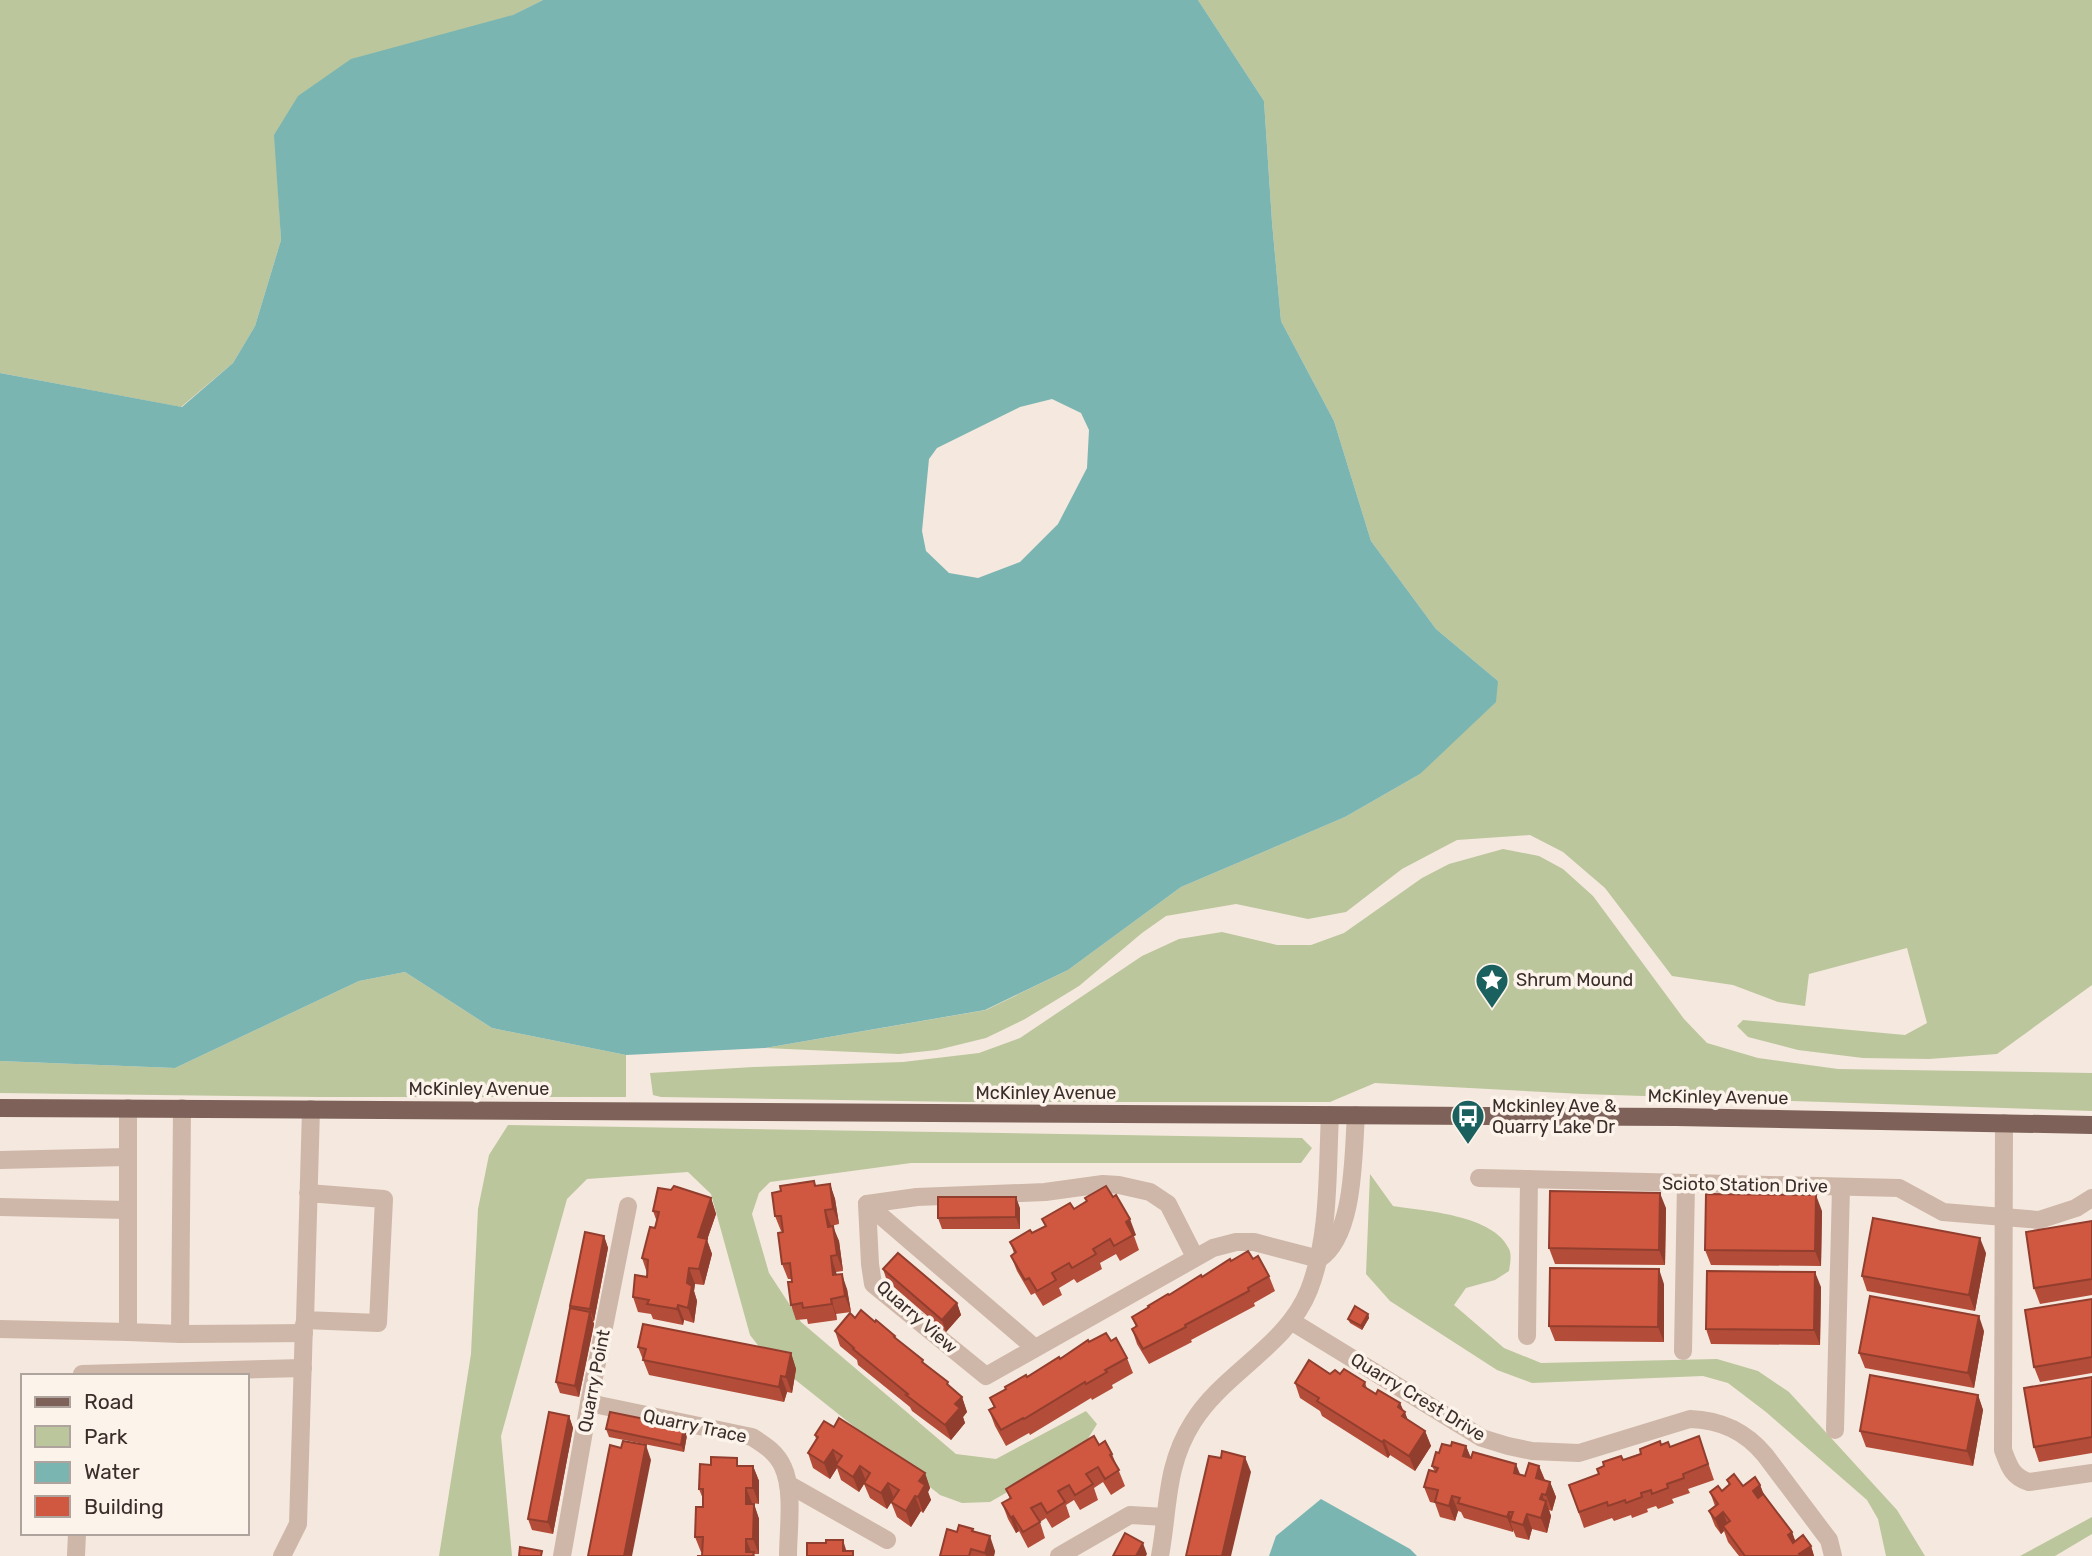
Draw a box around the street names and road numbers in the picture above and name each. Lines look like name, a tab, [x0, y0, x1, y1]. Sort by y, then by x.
street label: McKinley Avenue	[409, 1078, 549, 1100]
street label: McKinley Avenue	[976, 1082, 1116, 1104]
street label: McKinley Avenue	[1647, 1085, 1789, 1109]
street label: Scioto Station Drive	[1662, 1173, 1828, 1197]
street label: Quarry View	[872, 1276, 962, 1358]
street label: Quarry Point	[573, 1328, 615, 1434]
street label: Quarry Crest Drive	[1347, 1348, 1489, 1446]
street label: Quarry Trace	[641, 1404, 749, 1448]

